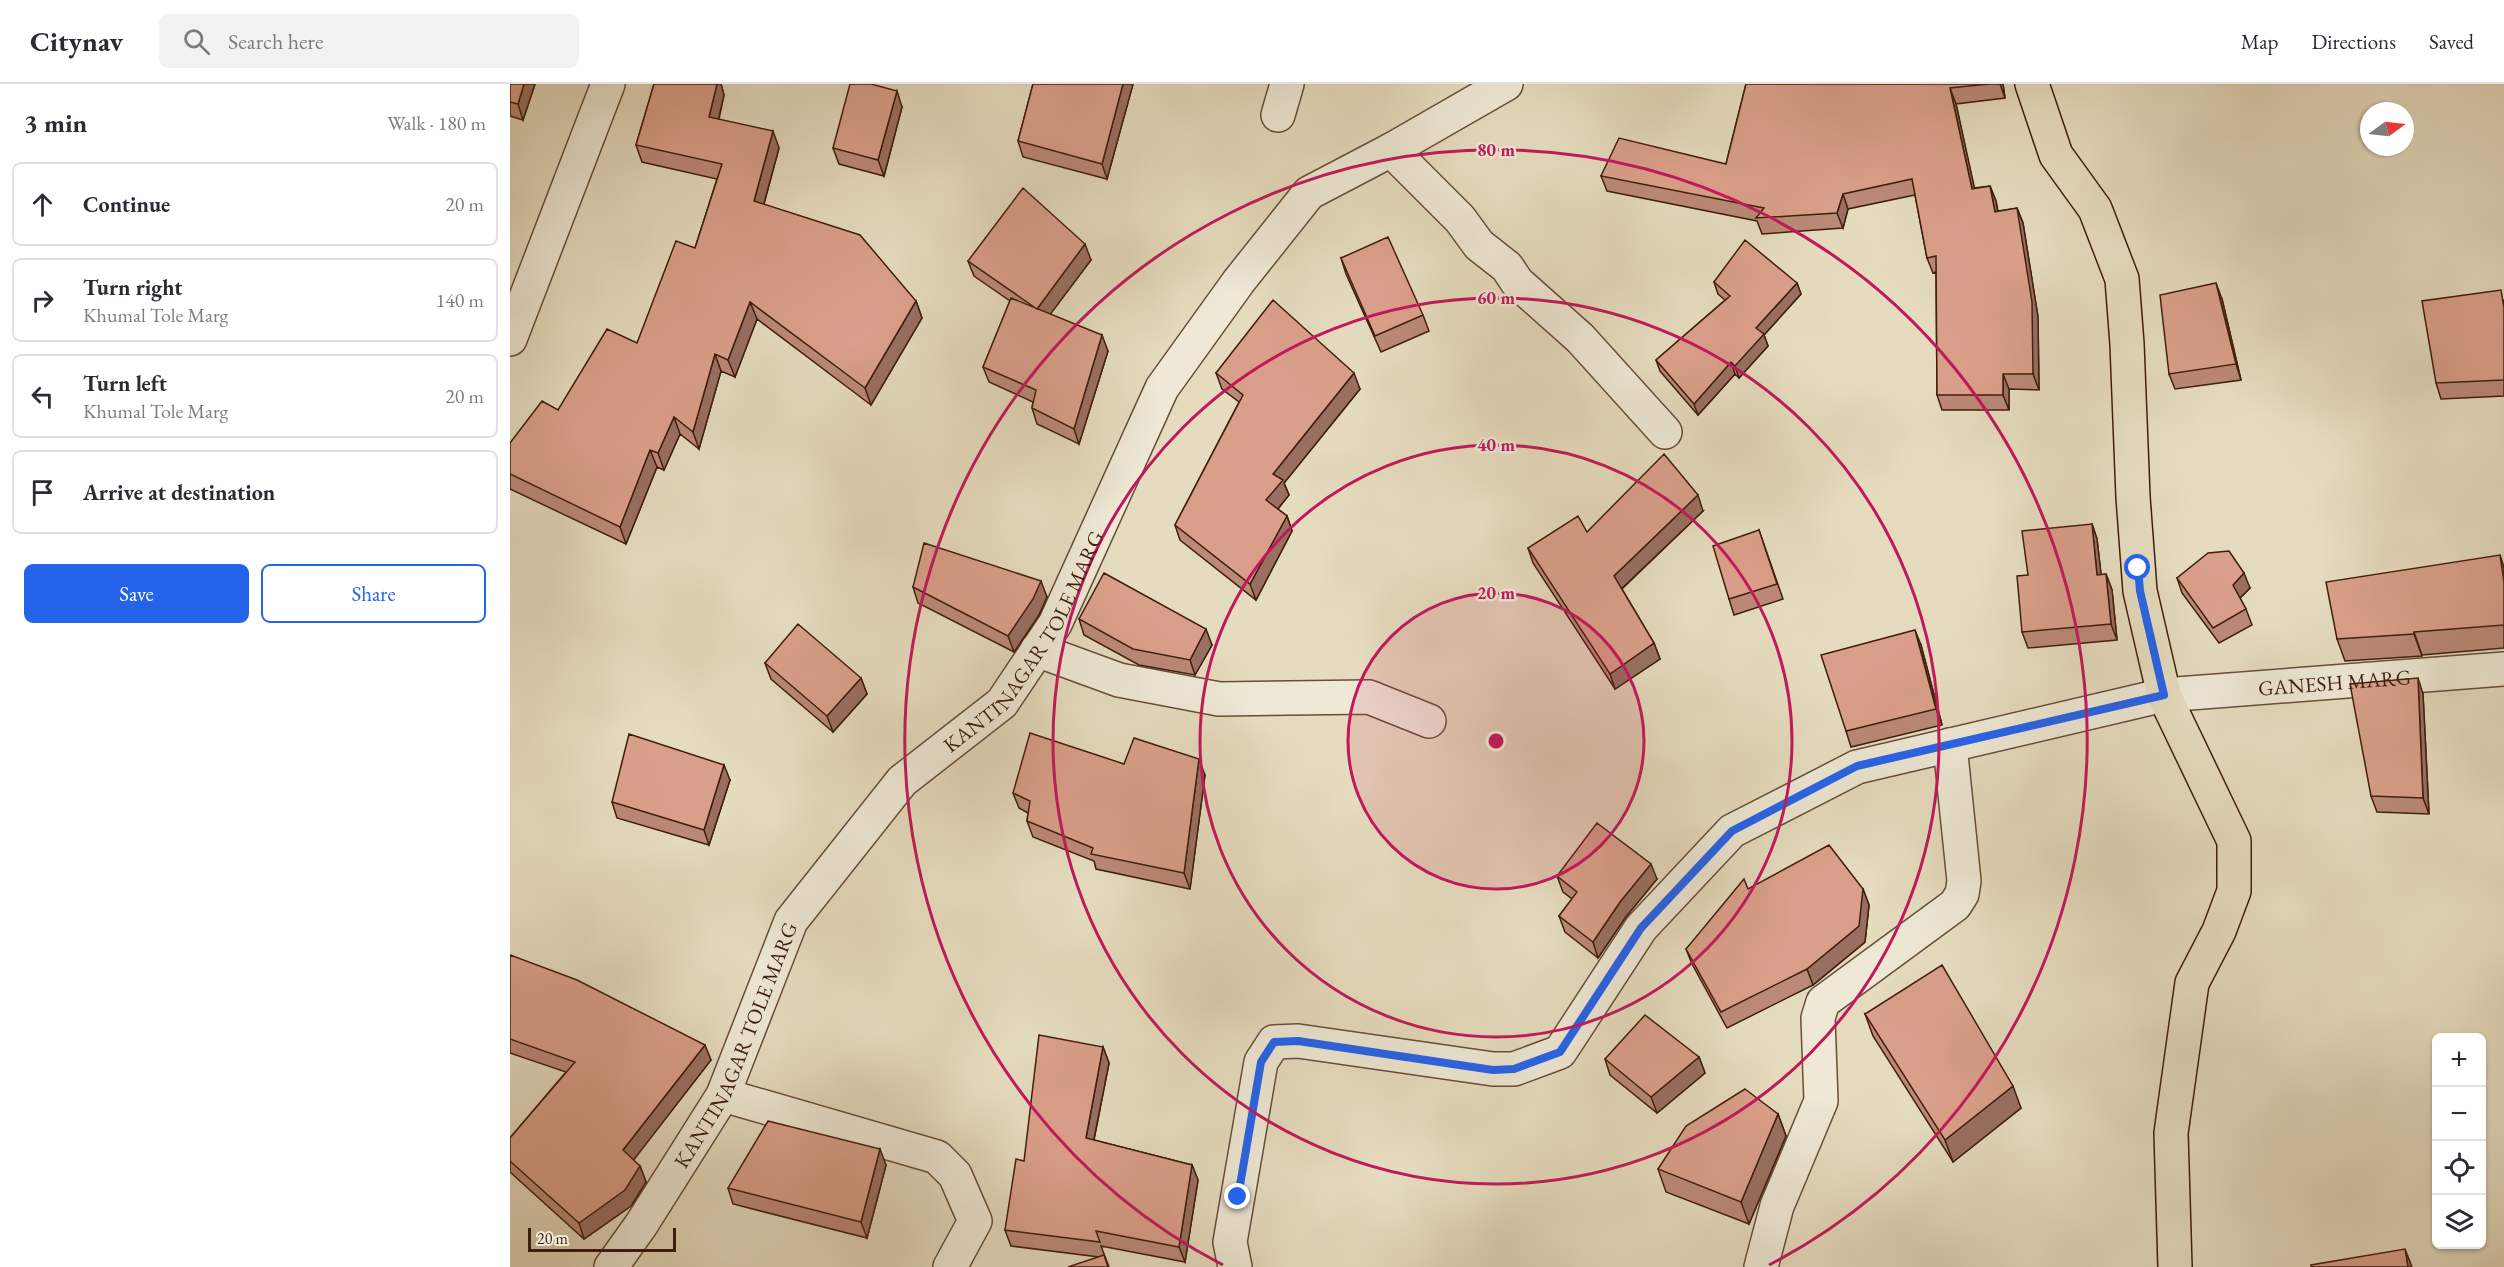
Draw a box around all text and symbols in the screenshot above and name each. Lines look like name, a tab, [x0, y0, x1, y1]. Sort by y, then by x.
search box	[159, 14, 579, 68]
text: Citynav	[30, 23, 123, 59]
icon: search	[180, 25, 213, 58]
text: Search here	[228, 27, 324, 56]
text: Map	[2241, 28, 2278, 55]
text: Directions	[2311, 28, 2396, 55]
text: Saved	[2429, 28, 2474, 55]
north arrow	[2360, 102, 2414, 156]
text: 3 min	[24, 106, 87, 140]
text: Walk · 180 m	[387, 110, 486, 136]
text: 80 m	[1477, 138, 1515, 161]
icon: ahead	[26, 188, 59, 221]
text: Continue	[83, 190, 170, 219]
text: 20 m	[445, 191, 484, 217]
text: Turn right	[83, 273, 182, 302]
icon: right	[26, 284, 59, 317]
text: 60 m	[1477, 286, 1515, 309]
text: 140 m	[436, 287, 484, 313]
text: Khumal Tole Marg	[83, 302, 228, 328]
text: Turn left	[83, 369, 167, 398]
icon: left	[26, 380, 59, 413]
text: 20 m	[445, 383, 484, 409]
text: Khumal Tole Marg	[83, 398, 228, 424]
text: 40 m	[1477, 433, 1515, 456]
icon: arrive	[26, 476, 59, 509]
text: Arrive at destination	[83, 478, 275, 507]
street label: KANTINAGAR TOLE MARG	[937, 526, 1109, 758]
route start	[2124, 554, 2150, 580]
button: Save	[24, 564, 249, 623]
button: Share	[261, 564, 486, 623]
text: 20 m	[1477, 581, 1515, 604]
street label: GANESH MARG	[2257, 663, 2412, 701]
centre of rings	[1486, 731, 1506, 751]
street label: KANTINAGAR TOLE MARG	[667, 918, 803, 1173]
map controls	[2432, 1033, 2486, 1249]
button: +	[2432, 1033, 2486, 1087]
button: −	[2432, 1087, 2486, 1141]
button: locate	[2432, 1141, 2486, 1195]
route end	[1224, 1183, 1250, 1209]
button: layers	[2432, 1195, 2486, 1249]
scale bar	[528, 1225, 676, 1252]
text: 20 m	[537, 1228, 568, 1249]

